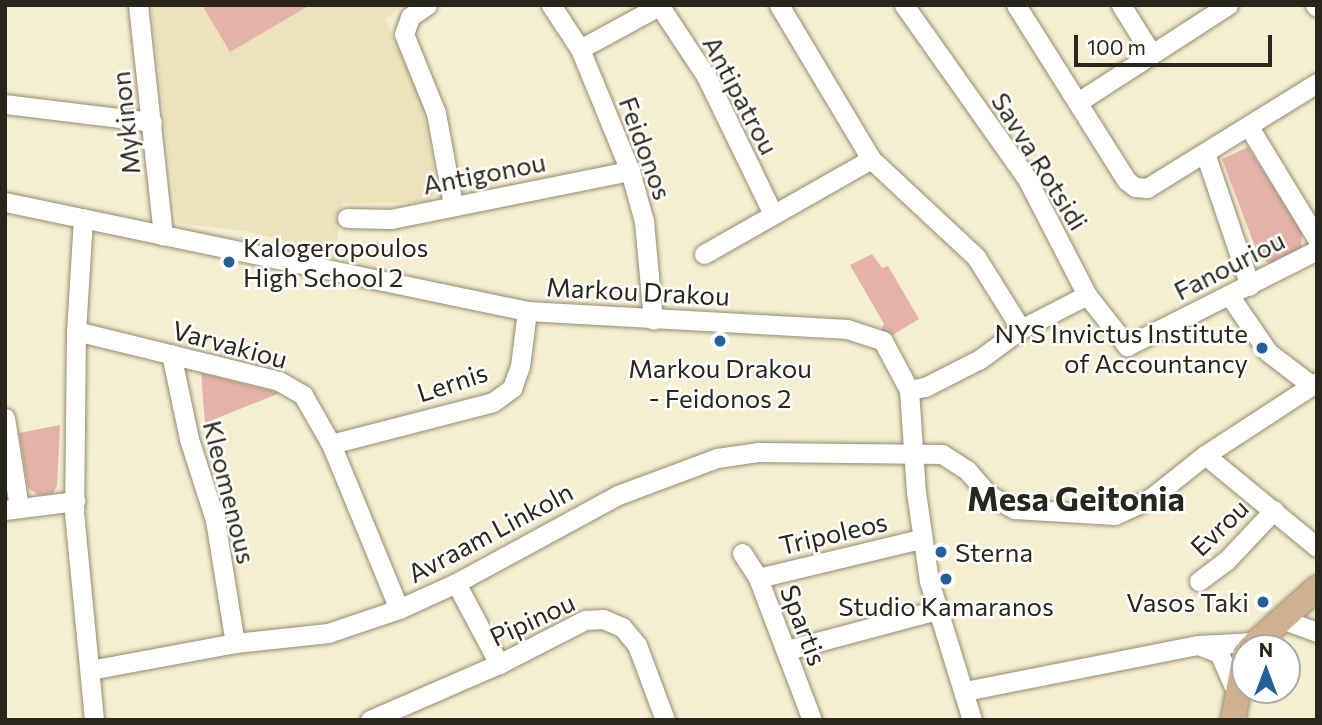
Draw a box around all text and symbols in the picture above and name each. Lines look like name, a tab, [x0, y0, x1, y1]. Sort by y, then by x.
scale bar	[1077, 21, 1275, 65]
street label: Antipatrou	[697, 30, 785, 160]
text: 100 m	[1087, 34, 1146, 59]
street label: Mykinon	[104, 70, 146, 176]
street label: Savva Rotsidi	[985, 86, 1095, 236]
street label: Feidonos	[613, 92, 679, 204]
street label: Antigonou	[420, 146, 548, 200]
street label: Fanouriou	[1168, 224, 1290, 306]
place label: Kalogeropoulos High School 2	[243, 231, 428, 292]
marker: Kalogeropoulos High School 2	[221, 254, 237, 270]
street label: Markou Drakou	[546, 271, 730, 311]
street label: Varvakiou	[169, 314, 291, 374]
place label: NYS Invictus Institute of Accountancy	[994, 317, 1248, 378]
marker: Markou Drakou - Feidonos 2	[712, 333, 728, 349]
marker: NYS Invictus Institute of Accountancy	[1254, 340, 1270, 356]
place label: Markou Drakou - Feidonos 2	[628, 352, 812, 414]
street label: Lernis	[413, 356, 491, 408]
street label: Kleomenous	[197, 417, 263, 567]
street label: Avraam Linkoln	[402, 475, 578, 589]
district label: Mesa Geitonia	[967, 478, 1185, 518]
street label: Evrou	[1184, 492, 1254, 562]
street label: Tripoleos	[776, 505, 890, 561]
place label: Sterna	[955, 536, 1033, 568]
marker: Sterna	[933, 544, 949, 560]
marker: Studio Kamaranos	[938, 571, 954, 587]
street label: Spartis	[774, 580, 834, 670]
street label: Pipinou	[485, 586, 579, 652]
place label: Vasos Taki	[1126, 586, 1249, 618]
place label: Studio Kamaranos	[838, 590, 1054, 622]
marker: Vasos Taki	[1255, 594, 1271, 610]
north arrow	[1231, 634, 1301, 704]
text: N	[1259, 638, 1273, 661]

